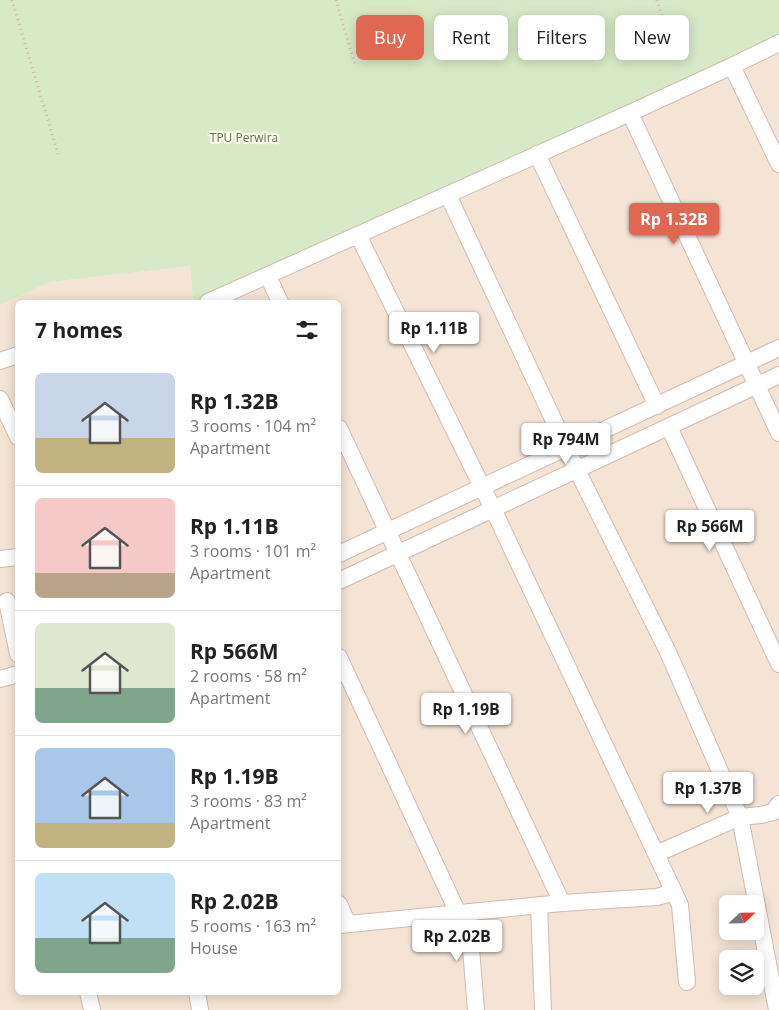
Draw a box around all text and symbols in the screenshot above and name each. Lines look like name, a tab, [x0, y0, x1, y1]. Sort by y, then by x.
chip: Buy	[356, 15, 424, 60]
chip: Rent	[434, 15, 508, 60]
chip: Filters	[518, 15, 605, 60]
chip: New	[615, 15, 689, 60]
park label: TPU Perwira	[210, 129, 278, 146]
pin: Rp 1.32B	[622, 202, 726, 245]
text: Rp 1.32B	[640, 208, 708, 230]
pin: Rp 1.11B	[382, 312, 486, 354]
text: 7 homes	[35, 316, 123, 344]
icon: filters	[293, 316, 321, 344]
text: Rp 1.11B	[400, 317, 468, 339]
text: Rp 1.32B	[190, 387, 279, 415]
icon: home	[75, 393, 135, 453]
text: 3 rooms · 104 m²	[190, 415, 316, 437]
pin: Rp 794M	[520, 422, 612, 465]
text: Rp 794M	[532, 428, 600, 450]
text: Apartment	[190, 437, 270, 459]
pin: Rp 566M	[664, 510, 756, 552]
text: Rp 1.11B	[190, 512, 279, 540]
text: Rp 566M	[676, 515, 744, 537]
icon: home	[75, 518, 135, 578]
text: 3 rooms · 101 m²	[190, 540, 316, 562]
text: Apartment	[190, 562, 270, 584]
text: Rp 566M	[190, 637, 278, 665]
icon: home	[75, 643, 135, 703]
text: 2 rooms · 58 m²	[190, 665, 307, 687]
text: Apartment	[190, 687, 270, 709]
pin: Rp 1.19B	[414, 692, 518, 735]
text: Rp 1.19B	[432, 698, 500, 720]
text: Rp 1.19B	[190, 762, 279, 790]
icon: home	[75, 768, 135, 828]
pin: Rp 1.37B	[656, 772, 760, 814]
text: Rp 1.37B	[674, 777, 742, 799]
text: 3 rooms · 83 m²	[190, 790, 307, 812]
text: Apartment	[190, 812, 270, 834]
text: Rp 2.02B	[190, 887, 279, 915]
icon: home	[75, 893, 135, 953]
north arrow	[719, 895, 764, 940]
map controls	[719, 895, 764, 995]
text: 5 rooms · 163 m²	[190, 915, 316, 937]
pin: Rp 2.02B	[405, 920, 509, 962]
text: Rp 2.02B	[423, 925, 491, 947]
text: House	[190, 937, 238, 959]
button: layers	[719, 950, 764, 995]

